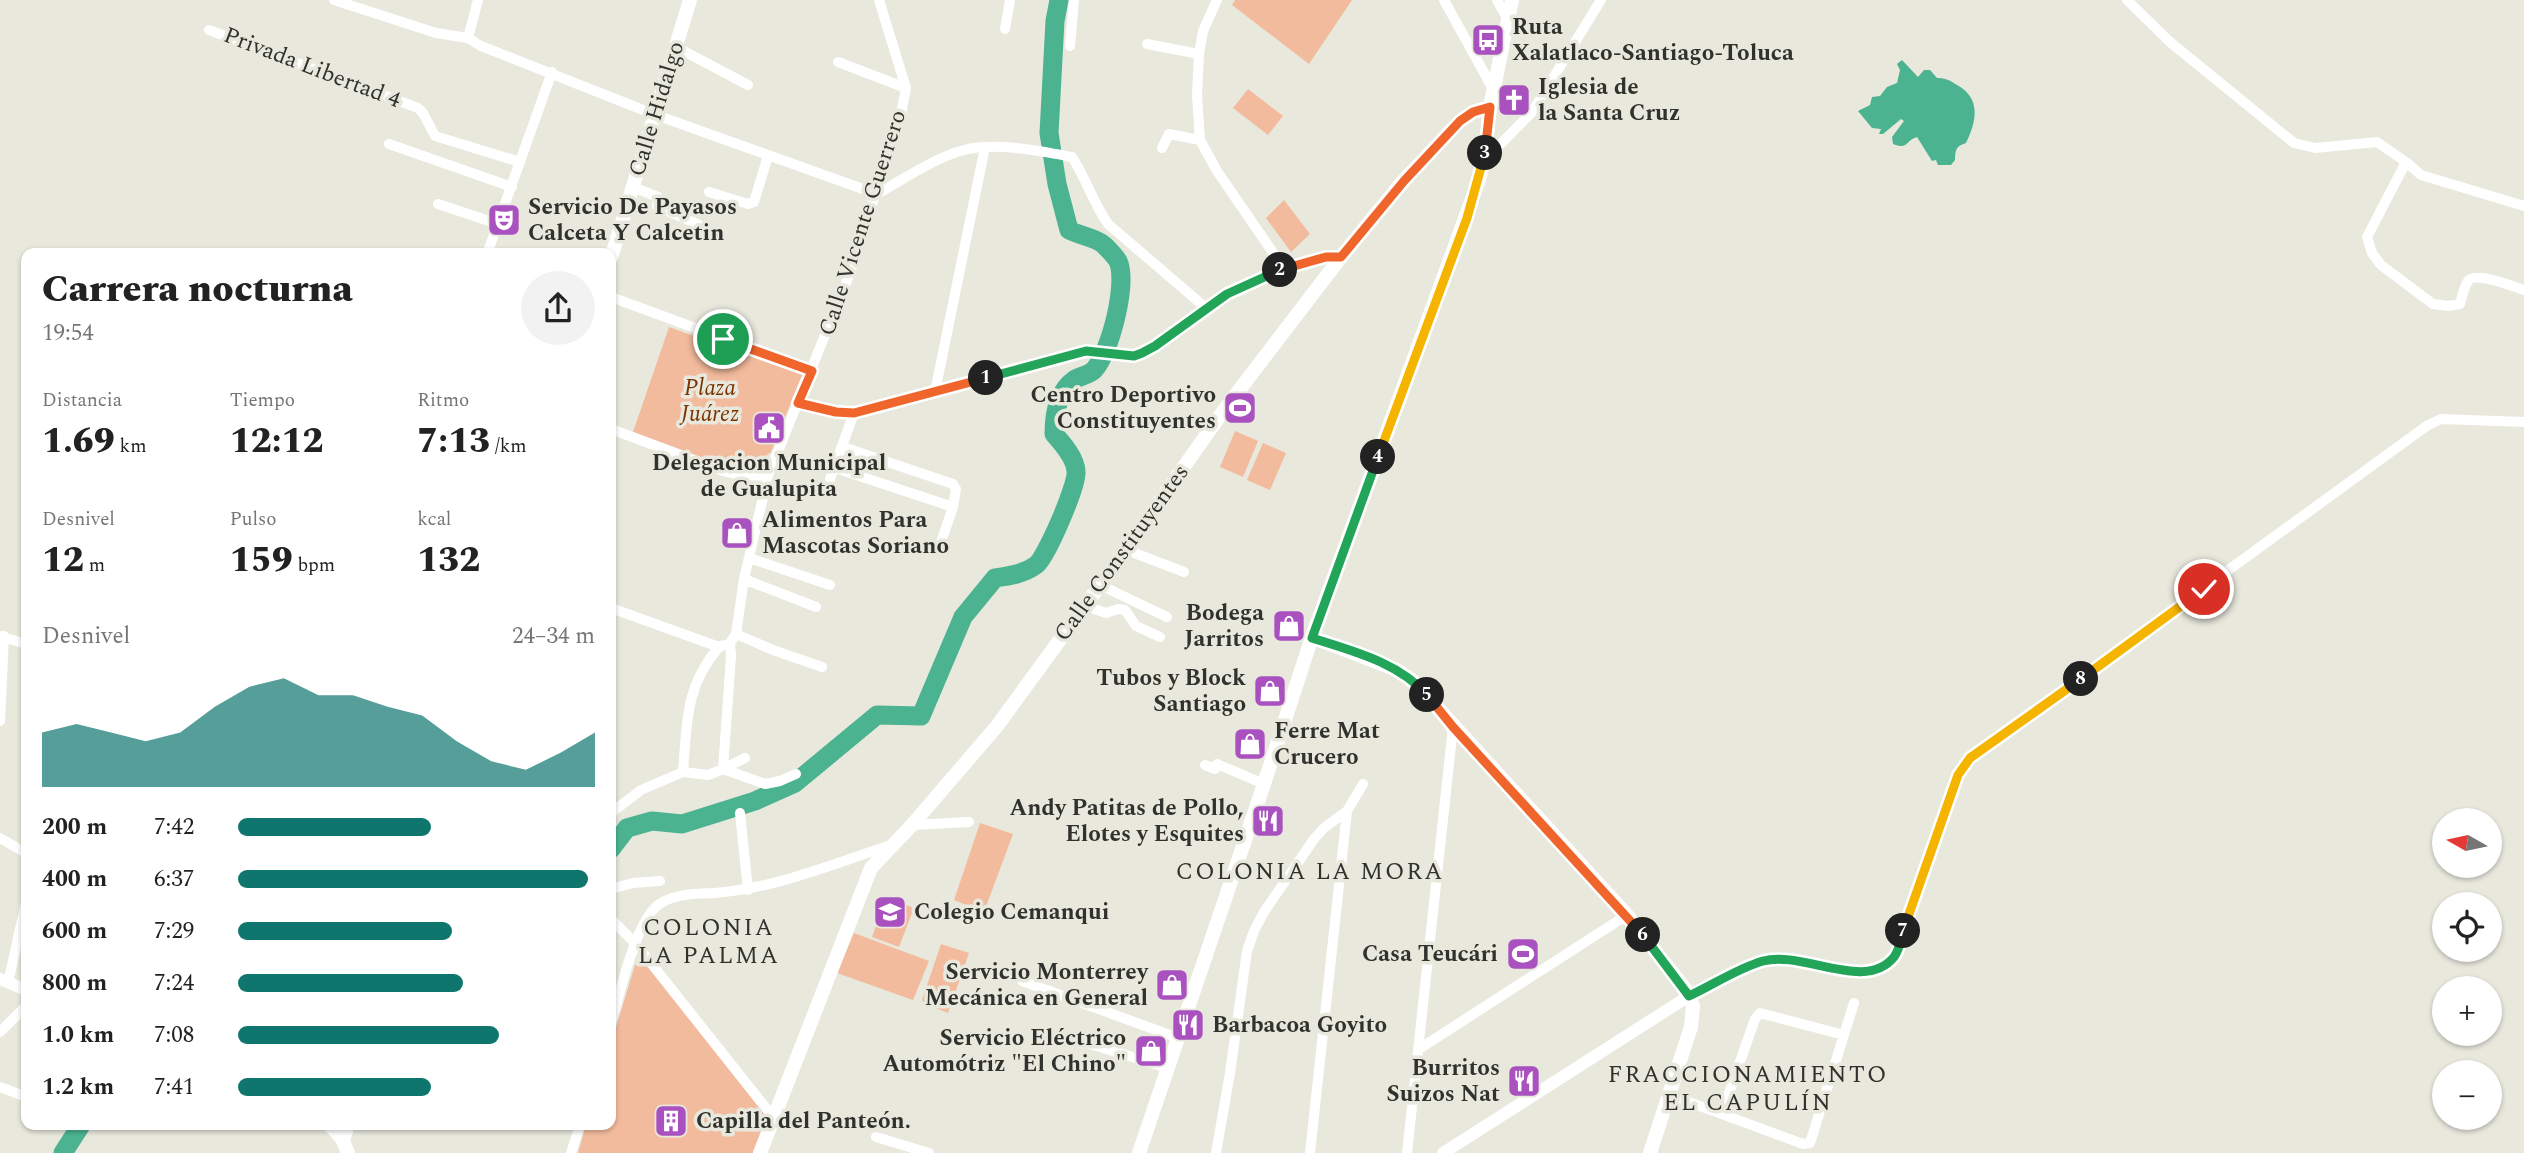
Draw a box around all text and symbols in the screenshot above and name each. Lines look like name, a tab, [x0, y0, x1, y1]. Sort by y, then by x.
place label: Ruta Xalatlaco-Santiago-Toluca	[1512, 10, 1794, 71]
street label: Privada Libertad 4	[218, 18, 406, 118]
bus stop icon: Ruta Xalatlaco-Santiago-Toluca	[1469, 21, 1507, 59]
street label: Calle Hidalgo	[620, 37, 694, 181]
place label: Iglesia de la Santa Cruz	[1538, 70, 1680, 131]
church icon: Iglesia de la Santa Cruz	[1495, 81, 1533, 119]
street label: Calle Vicente Guerrero	[810, 106, 916, 340]
pin: 3	[1468, 136, 1502, 170]
text: 3	[1479, 138, 1490, 167]
place label: Servicio De Payasos Calceta Y Calcetin	[528, 190, 737, 251]
theatre icon: Servicio De Payasos Calceta Y Calcetin	[485, 201, 523, 239]
pin: 2	[1262, 252, 1298, 288]
text: 2	[1274, 255, 1285, 284]
text: Carrera nocturna	[42, 261, 353, 319]
button: share	[521, 271, 595, 345]
pin	[693, 309, 753, 369]
text: 19:54	[42, 316, 94, 351]
icon: arrive	[704, 320, 742, 358]
pin: 1	[968, 360, 1004, 396]
text: 1	[980, 363, 991, 392]
park label: Plaza Juárez	[679, 371, 739, 432]
place label: Centro Deportivo Constituyentes	[1031, 378, 1216, 439]
text: Distancia	[42, 386, 122, 415]
text: Tiempo	[230, 386, 295, 415]
text: Ritmo	[417, 386, 469, 415]
sports icon: Centro Deportivo Constituyentes	[1221, 389, 1259, 427]
public building icon: Delegacion Municipal de Gualupita	[750, 409, 788, 447]
text: 1.69	[42, 415, 115, 468]
text: 12:12	[230, 415, 323, 468]
text: 7:13	[417, 415, 490, 468]
text: km	[115, 432, 147, 461]
text: /km	[490, 432, 527, 461]
pin: 4	[1360, 440, 1396, 475]
text: 4	[1372, 442, 1383, 471]
place label: Delegacion Municipal de Gualupita	[652, 446, 886, 507]
street label: Calle Constituyentes	[1046, 457, 1198, 649]
place label: Alimentos Para Mascotas Soriano	[762, 503, 949, 564]
text: Desnivel	[42, 505, 115, 534]
text: Pulso	[230, 505, 277, 534]
text: kcal	[417, 505, 451, 534]
shop icon: Alimentos Para Mascotas Soriano	[718, 514, 756, 552]
text: 12	[42, 534, 84, 587]
text: 159	[230, 534, 293, 587]
text: 132	[417, 534, 480, 587]
text: m	[84, 551, 105, 580]
text: bpm	[293, 551, 335, 580]
pin	[2174, 559, 2234, 619]
icon: check	[2185, 570, 2223, 608]
place label: Bodega Jarritos	[1184, 596, 1264, 657]
shop icon: Bodega Jarritos	[1270, 607, 1308, 645]
text: Desnivel	[42, 619, 130, 654]
text: 24–34 m	[512, 619, 595, 654]
place label: Tubos y Block Santiago	[1096, 661, 1246, 722]
pin: 8	[2064, 662, 2098, 696]
text: 8	[2075, 664, 2086, 693]
shop icon: Tubos y Block Santiago	[1251, 672, 1289, 710]
pin: 5	[1410, 678, 1444, 712]
text: 5	[1421, 680, 1432, 709]
place label: Ferre Mat Crucero	[1274, 714, 1380, 775]
shop icon: Ferre Mat Crucero	[1231, 725, 1269, 763]
place label: Andy Patitas de Pollo, Elotes y Esquites	[1009, 791, 1244, 852]
restaurant icon: Andy Patitas de Pollo, Elotes y Esquites	[1249, 802, 1287, 840]
north arrow	[2432, 808, 2502, 878]
map controls	[2432, 808, 2502, 1130]
text: 200 m	[42, 810, 107, 845]
text: 7:42	[154, 810, 194, 845]
district label: COLONIA LA MORA	[1176, 854, 1444, 890]
text: 400 m	[42, 862, 107, 897]
text: 6:37	[154, 862, 194, 897]
button: locate	[2432, 892, 2502, 962]
school or university icon: Colegio Cemanqui	[871, 893, 909, 931]
place label: Colegio Cemanqui	[914, 895, 1109, 930]
district label: COLONIA LA PALMA	[638, 910, 780, 974]
text: 600 m	[42, 914, 107, 949]
text: 7:29	[154, 914, 194, 949]
pin: 7	[1885, 914, 1920, 948]
text: 7	[1897, 916, 1908, 945]
pin: 6	[1626, 918, 1660, 953]
text: 6	[1637, 920, 1648, 949]
sports icon: Casa Teucári	[1504, 935, 1542, 973]
place label: Casa Teucári	[1362, 937, 1498, 972]
place label: Servicio Monterrey Mecánica en General	[925, 955, 1149, 1016]
text: 800 m	[42, 966, 107, 1001]
text: 7:24	[154, 966, 194, 1001]
shop icon: Servicio Monterrey Mecánica en General	[1153, 966, 1191, 1004]
button: +	[2432, 976, 2502, 1046]
restaurant icon: Barbacoa Goyito	[1169, 1006, 1207, 1044]
place label: Barbacoa Goyito	[1212, 1008, 1387, 1043]
text: 1.0 km	[42, 1018, 114, 1053]
text: 7:08	[154, 1018, 194, 1053]
place label: Servicio Eléctrico Automótriz "El Chino"	[882, 1021, 1126, 1082]
shop icon: Servicio Eléctrico Automótriz "El Chino"	[1132, 1032, 1170, 1070]
place label: Burritos Suizos Nat	[1387, 1051, 1500, 1112]
district label: FRACCIONAMIENTO EL CAPULÍN	[1608, 1057, 1888, 1121]
button: −	[2432, 1060, 2502, 1130]
restaurant icon: Burritos Suizos Nat	[1505, 1062, 1543, 1100]
text: 1.2 km	[42, 1070, 114, 1105]
text: 7:41	[154, 1070, 194, 1105]
building icon: Capilla del Panteón.	[652, 1102, 690, 1140]
place label: Capilla del Panteón.	[696, 1104, 911, 1139]

